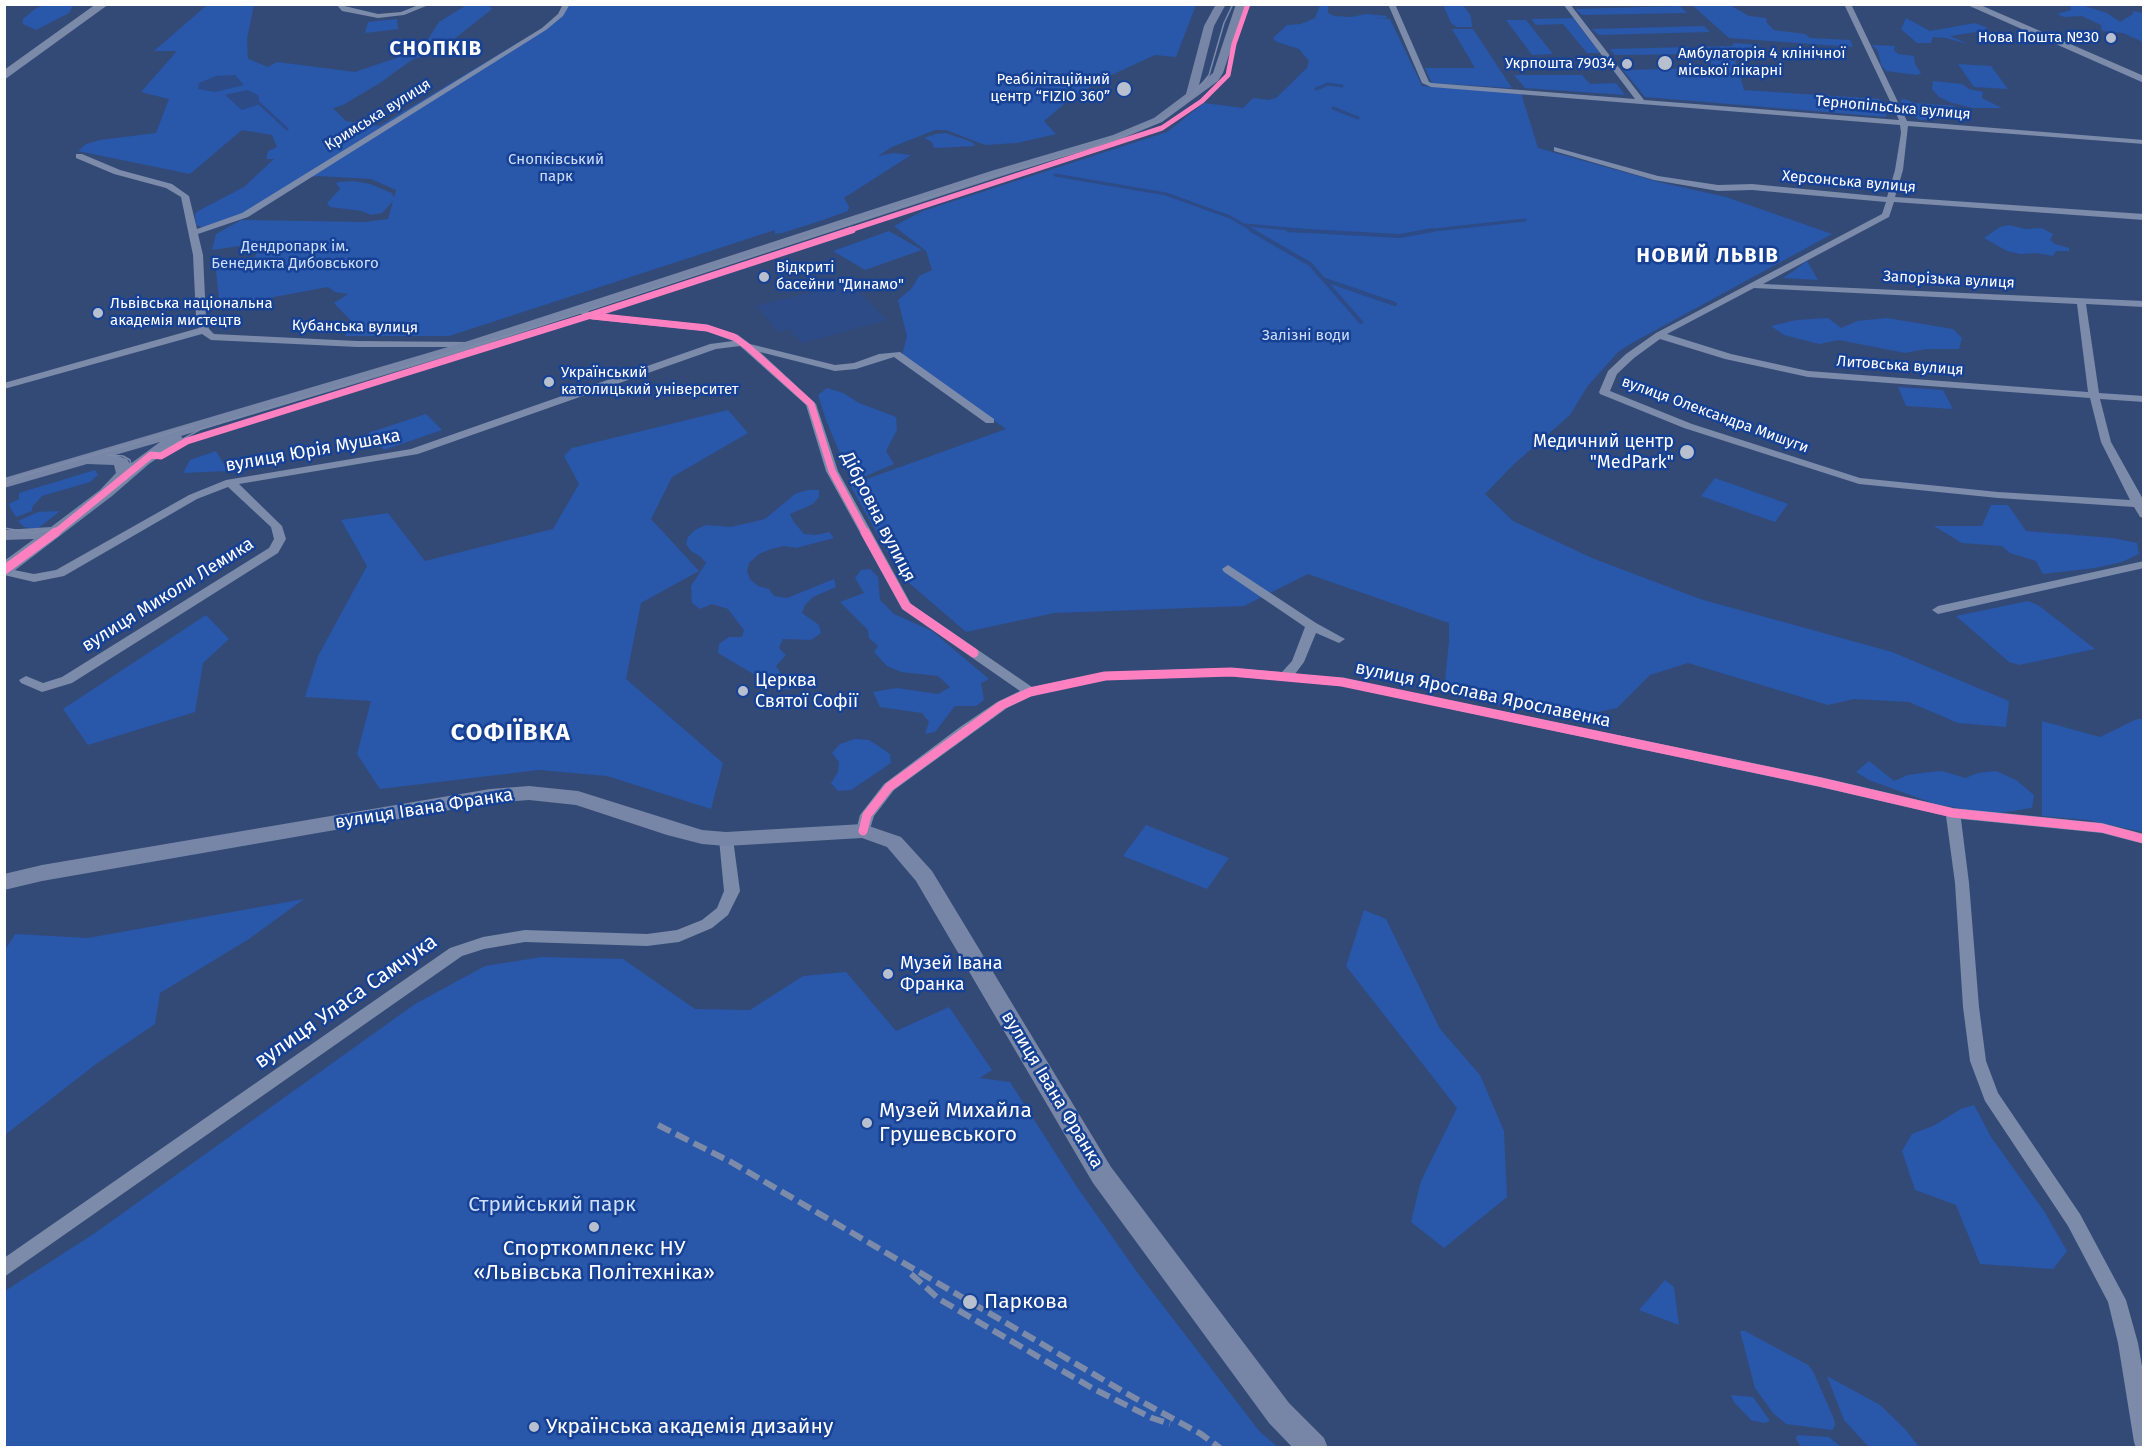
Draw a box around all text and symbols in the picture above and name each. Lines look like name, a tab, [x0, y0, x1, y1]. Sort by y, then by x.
place label: Нова Пошта №30	[1978, 29, 2099, 47]
marker: Нова Пошта №30	[2104, 31, 2118, 45]
district label: СНОПКІВ	[389, 37, 483, 61]
place label: Амбулаторія 4 клінічної міської лікарні	[1678, 45, 1845, 80]
marker: Амбулаторія 4 клінічної міської лікарні	[1656, 54, 1674, 72]
place label: Укрпошта 79034	[1505, 55, 1615, 73]
marker: Укрпошта 79034	[1620, 57, 1634, 71]
place label: Реабілітаційний центр “FIZIO 360”	[990, 71, 1110, 106]
street label: Кримська вулиця	[322, 75, 434, 155]
marker: Реабілітаційний центр “FIZIO 360”	[1115, 80, 1133, 98]
street label: Тернопільська вулиця	[1815, 92, 1971, 124]
park label: Снопківський парк	[508, 151, 604, 186]
street label: Херсонська вулиця	[1781, 167, 1917, 197]
park label: Дендропарк ім. Бенедикта Дибовського	[211, 238, 379, 273]
district label: НОВИЙ ЛЬВІВ	[1637, 244, 1779, 268]
place label: Відкриті басейни "Динамо"	[776, 259, 904, 294]
street label: Запорізька вулиця	[1883, 268, 2015, 292]
marker: Відкриті басейни "Динамо"	[757, 270, 771, 284]
place label: Львівська національна академія мистецтв	[110, 295, 273, 330]
marker: Львівська національна академія мистецтв	[91, 306, 105, 320]
street label: Кубанська вулиця	[292, 317, 418, 337]
park label: Залізні води	[1262, 327, 1350, 345]
street label: Литовська вулиця	[1836, 353, 1964, 379]
place label: Український католицький університет	[561, 364, 738, 399]
street label: вулиця Олександра Мишуги	[1619, 373, 1811, 457]
marker: Український католицький університет	[542, 375, 556, 389]
street label: вулиця Юрія Мушака	[224, 425, 402, 477]
place label: Медичний центр "MedPark"	[1533, 431, 1674, 474]
marker: Медичний центр "MedPark"	[1678, 443, 1696, 461]
street label: Дібровна вулиця	[836, 448, 920, 586]
street label: вулиця Миколи Лемика	[78, 533, 258, 657]
street label: вулиця Ярослава Ярославенка	[1353, 657, 1613, 733]
place label: Церква Святої Софії	[755, 670, 858, 712]
marker: Церква Святої Софії	[736, 684, 750, 698]
district label: СОФІЇВКА	[451, 719, 571, 747]
street label: вулиця Івана Франка	[333, 784, 515, 834]
street label: вулиця Уласа Самчука	[250, 929, 442, 1075]
place label: Музей Івана Франка	[900, 953, 1003, 996]
marker: Музей Івана Франка	[881, 967, 895, 981]
street label: вулиця Івана Франка	[996, 1007, 1108, 1173]
place label: Музей Михайла Грушевського	[879, 1098, 1032, 1148]
marker: Музей Михайла Грушевського	[860, 1116, 874, 1130]
park label: Стрийський парк	[468, 1192, 636, 1218]
marker: Спорткомплекс НУ «Львівська Політехніка»	[587, 1220, 601, 1234]
place label: Спорткомплекс НУ «Львівська Політехніка»	[473, 1236, 715, 1286]
place label: Паркова	[984, 1289, 1068, 1315]
marker: Паркова	[961, 1293, 979, 1311]
place label: Українська академія дизайну	[546, 1414, 833, 1440]
marker: Українська академія дизайну	[527, 1420, 541, 1434]

